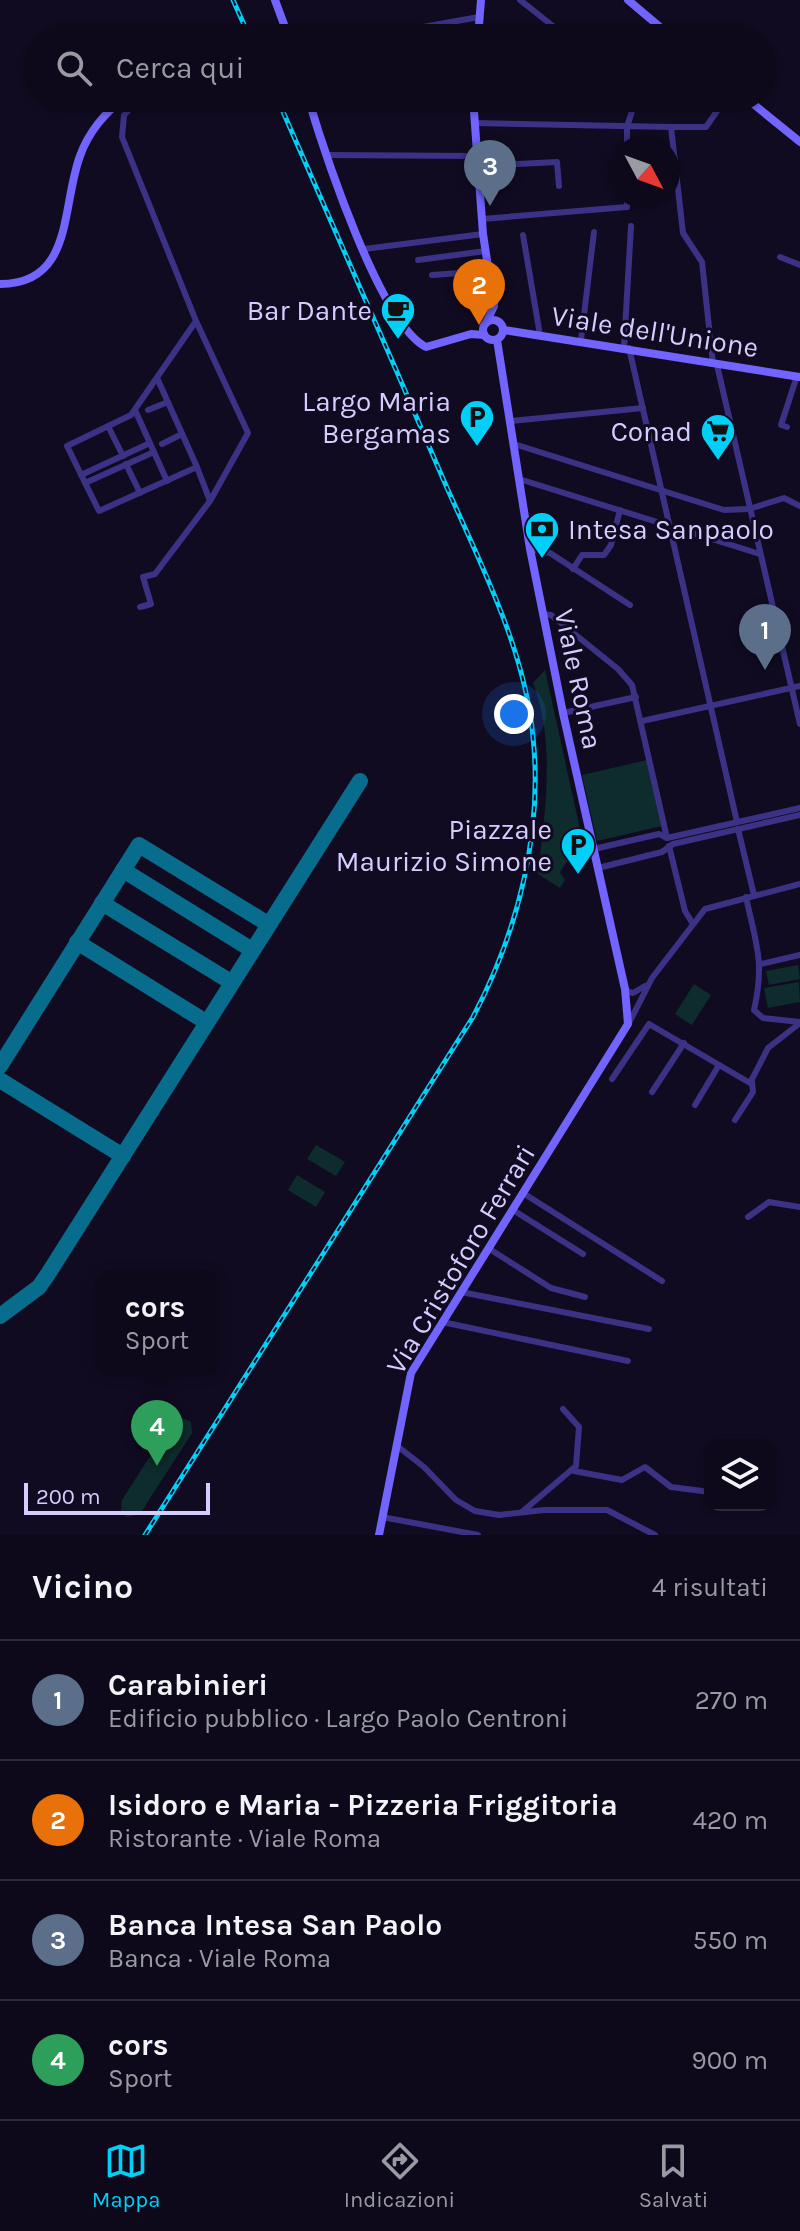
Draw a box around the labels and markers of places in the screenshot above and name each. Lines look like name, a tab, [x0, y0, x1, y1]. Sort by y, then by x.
pin: 3	[464, 140, 516, 206]
pin: 2	[453, 259, 505, 325]
cafe icon: Bar Dante	[379, 291, 417, 341]
place label: Bar Dante	[247, 294, 372, 327]
place label: Largo Maria Bergamas	[302, 385, 451, 450]
parking icon: Largo Maria Bergamas	[458, 398, 496, 448]
supermarket icon: Conad	[699, 412, 737, 462]
place label: Conad	[611, 415, 692, 448]
bank icon: Intesa Sanpaolo	[523, 510, 561, 560]
place label: Intesa Sanpaolo	[568, 513, 774, 546]
pin: 1	[739, 604, 791, 670]
place label: Piazzale Maurizio Simone	[336, 813, 552, 878]
parking icon: Piazzale Maurizio Simone	[559, 826, 597, 876]
pin: 4	[131, 1400, 183, 1466]

